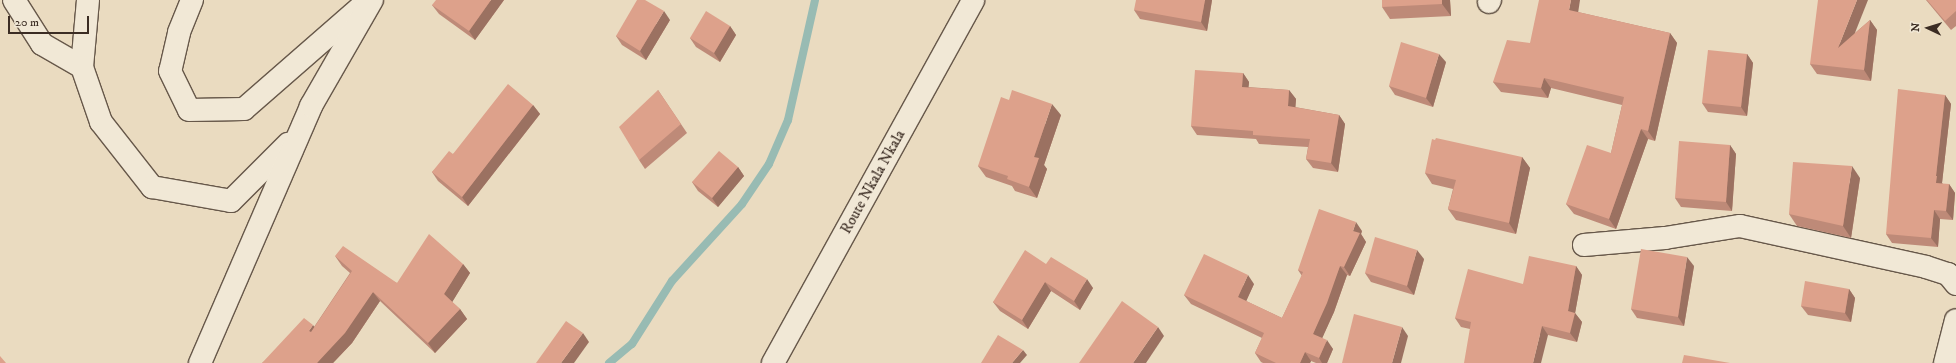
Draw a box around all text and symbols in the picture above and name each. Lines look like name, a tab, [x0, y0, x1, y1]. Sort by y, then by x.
scale bar	[10, 8, 91, 34]
north arrow	[1908, 8, 1948, 48]
text: 20 m	[15, 15, 39, 30]
text: N	[1909, 22, 1923, 32]
street label: Route Nkala Nkala	[837, 127, 909, 237]

